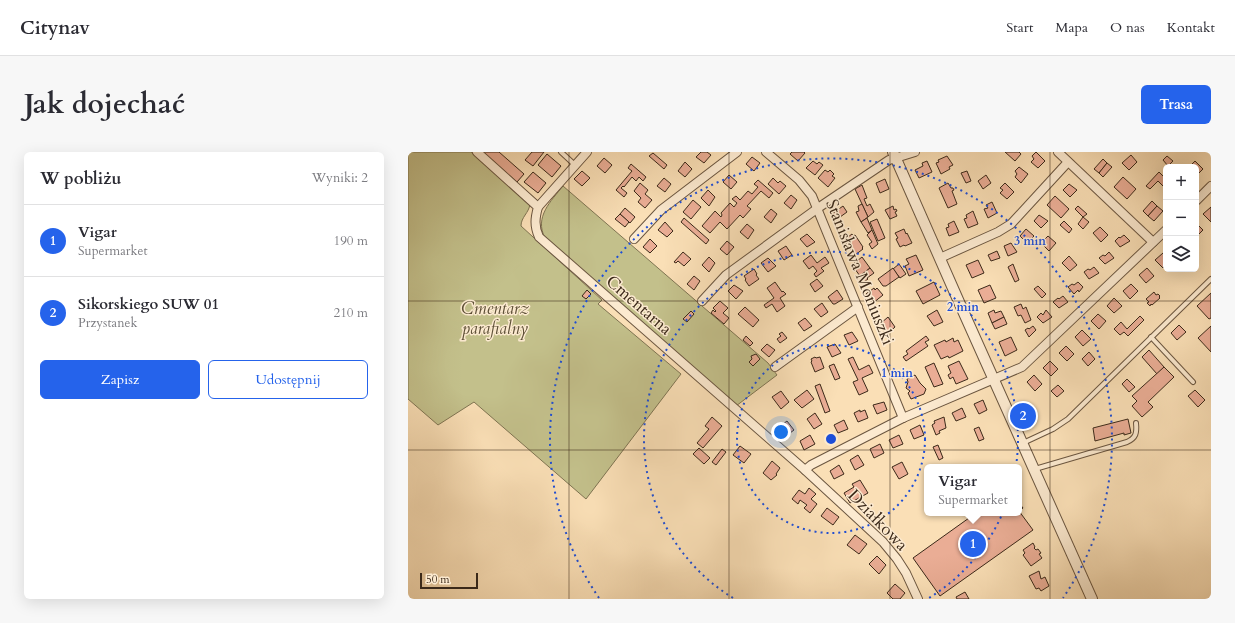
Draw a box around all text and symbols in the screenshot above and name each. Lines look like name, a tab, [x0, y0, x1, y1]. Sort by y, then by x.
text: Citynav	[20, 15, 90, 41]
text: Start	[1006, 18, 1033, 37]
text: Mapa	[1055, 18, 1088, 37]
text: O nas	[1110, 18, 1145, 37]
text: Kontakt	[1167, 18, 1215, 37]
text: Jak dojechać	[24, 85, 185, 123]
button: Trasa	[1141, 85, 1211, 124]
map controls	[1163, 164, 1199, 272]
button: +	[1163, 164, 1199, 200]
text: W pobliżu	[40, 167, 121, 190]
text: Wyniki: 2	[312, 169, 368, 187]
street label: Stanisława Moniuszki	[820, 196, 900, 348]
button: −	[1163, 200, 1199, 236]
text: Vigar	[78, 222, 117, 242]
text: 1	[50, 232, 56, 250]
text: 190 m	[334, 232, 368, 250]
text: 3 min	[1014, 233, 1046, 249]
button: layers	[1163, 236, 1199, 272]
text: Supermarket	[78, 242, 148, 260]
street label: Cmentarna	[601, 270, 677, 341]
text: Sikorskiego SUW 01	[78, 294, 219, 314]
park label: Cmentarz parafialny	[460, 297, 529, 340]
text: 2 min	[947, 299, 979, 315]
text: 2	[50, 304, 56, 322]
text: 210 m	[334, 304, 368, 322]
text: Przystanek	[78, 314, 137, 332]
button: Zapisz	[40, 360, 200, 399]
button: Udostępnij	[208, 360, 368, 399]
text: 1 min	[881, 365, 913, 381]
pin: 2	[1010, 401, 1036, 431]
your location	[771, 422, 791, 442]
centre of rings	[824, 432, 838, 446]
popup	[924, 464, 1022, 516]
text: Vigar	[938, 471, 977, 491]
street label: Działkowa	[843, 484, 914, 556]
text: Supermarket	[938, 491, 1008, 509]
pin: 1	[960, 529, 986, 559]
scale bar	[420, 571, 478, 590]
text: 50 m	[426, 572, 450, 587]

